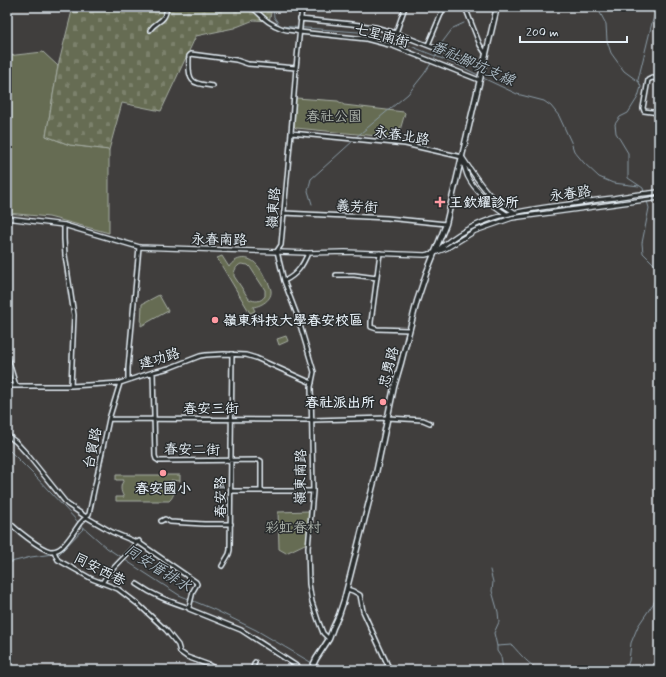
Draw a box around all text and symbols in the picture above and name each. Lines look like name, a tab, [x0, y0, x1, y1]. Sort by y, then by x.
scale bar	[520, 18, 627, 44]
street label: 七星南街	[352, 20, 411, 52]
text: 200 m	[526, 25, 559, 41]
water label: 番社腳坑支線	[427, 36, 519, 92]
park label: 春社公園	[306, 108, 362, 126]
street label: 永春北路	[373, 123, 431, 149]
street label: 永春路	[548, 182, 592, 206]
street label: 嶺東路	[263, 186, 285, 230]
place label: 王欽耀診所	[449, 194, 519, 212]
marker: 王欽耀診所	[434, 196, 446, 208]
street label: 義芳街	[336, 197, 378, 217]
street label: 永春南路	[191, 231, 247, 249]
place label: 嶺東科技大學春安校區	[223, 312, 363, 330]
marker: 嶺東科技大學春安校區	[210, 315, 220, 325]
street label: 建功路	[137, 344, 182, 374]
street label: 忠勇路	[375, 345, 403, 390]
place label: 春社派出所	[305, 394, 375, 412]
marker: 春社派出所	[378, 397, 388, 407]
street label: 春安三街	[183, 400, 239, 418]
street label: 台貿路	[80, 426, 106, 471]
street label: 春安二街	[164, 441, 220, 459]
street label: 嶺東南路	[292, 449, 310, 505]
marker: 春安國小	[158, 468, 168, 478]
street label: 春安路	[212, 476, 230, 518]
place label: 春安國小	[135, 480, 191, 498]
park label: 彩虹眷村	[265, 519, 321, 537]
water label: 同安厝排水	[120, 540, 195, 598]
street label: 同安西巷	[71, 549, 129, 591]

